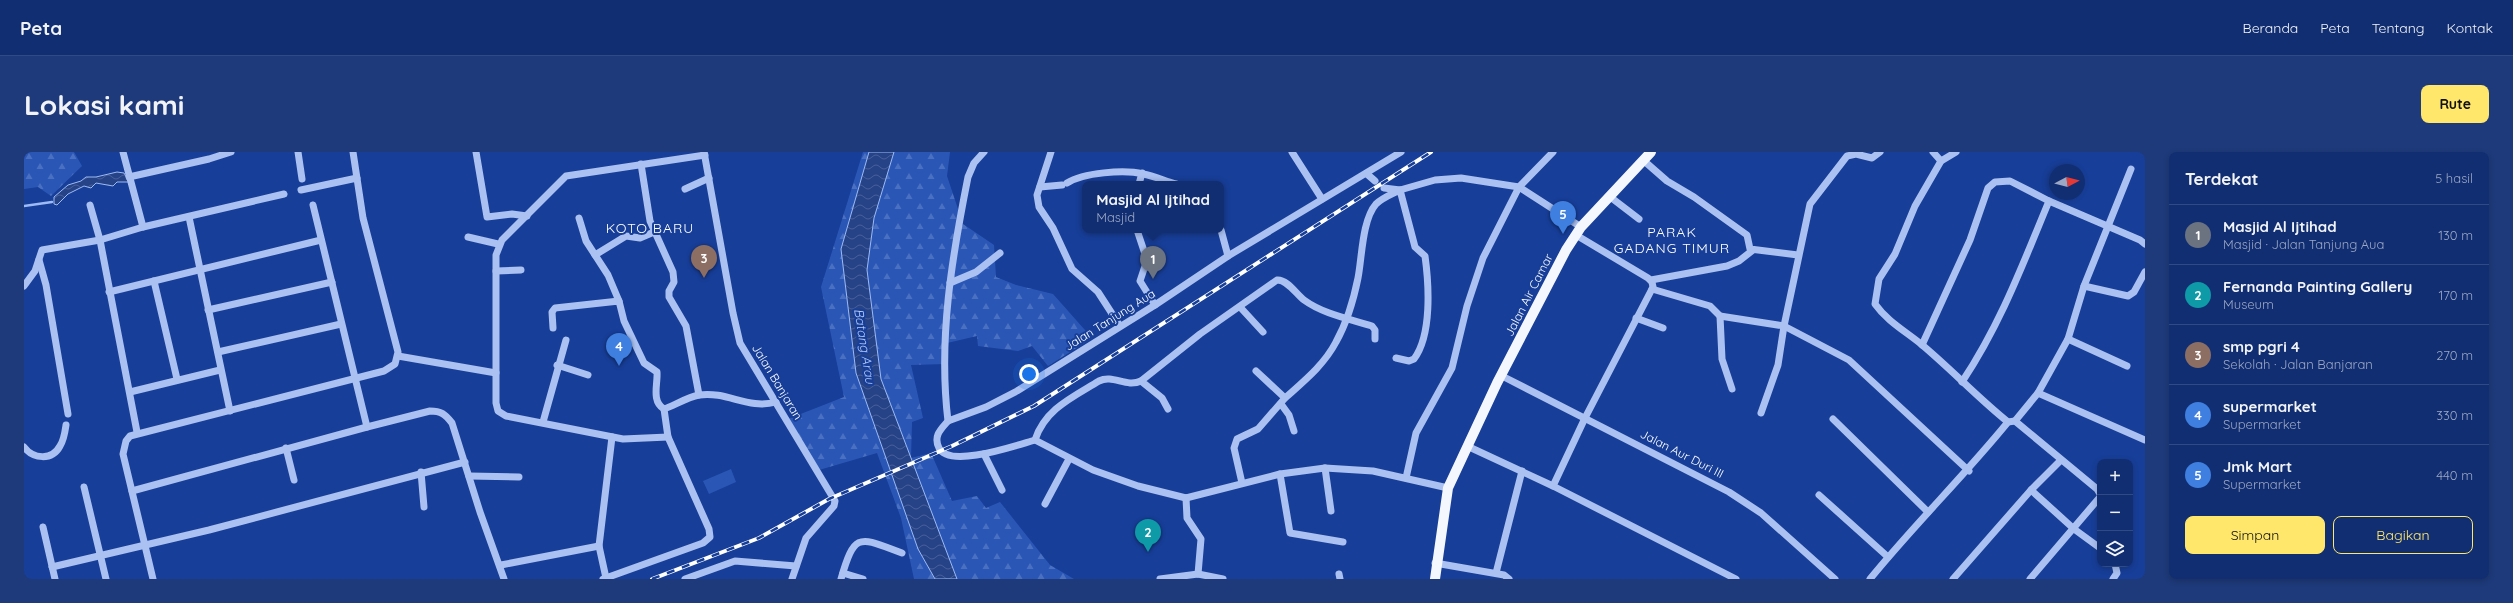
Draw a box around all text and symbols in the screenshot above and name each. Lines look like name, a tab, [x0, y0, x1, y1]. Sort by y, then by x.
text: Peta	[20, 16, 62, 40]
text: Beranda	[2243, 19, 2298, 37]
text: Peta	[2320, 19, 2350, 37]
text: Tentang	[2372, 19, 2425, 37]
text: Kontak	[2447, 19, 2493, 37]
button: Rute	[2421, 85, 2489, 123]
text: Lokasi kami	[24, 87, 184, 122]
north arrow	[2049, 164, 2085, 200]
text: Terdekat	[2185, 168, 2259, 189]
text: 5 hasil	[2435, 170, 2473, 186]
popup	[1082, 181, 1224, 233]
text: Masjid Al Ijtihad	[1096, 190, 1210, 209]
pin: 5	[1550, 201, 1576, 234]
text: Masjid	[1096, 209, 1135, 225]
text: Masjid Al Ijtihad	[2223, 217, 2337, 236]
district label: KOTO BARU	[606, 219, 694, 237]
district label: PARAK GADANG TIMUR	[1614, 223, 1730, 257]
text: 1	[2195, 227, 2201, 243]
text: 130 m	[2438, 227, 2473, 243]
text: Masjid · Jalan Tanjung Aua	[2223, 236, 2384, 252]
pin: 3	[691, 245, 717, 278]
pin: 1	[1140, 246, 1166, 279]
street label: Jalan Air Camar	[1501, 251, 1556, 339]
text: Fernanda Painting Gallery	[2223, 277, 2412, 296]
street label: Jalan Tanjung Aua	[1062, 286, 1158, 354]
text: 2	[2194, 287, 2202, 303]
text: 170 m	[2438, 287, 2473, 303]
text: Museum	[2223, 296, 2274, 312]
water label: Batang Arau	[851, 307, 879, 385]
pin: 4	[606, 333, 632, 366]
text: smp pgri 4	[2223, 337, 2300, 356]
street label: Jalan Banjaran	[749, 341, 806, 422]
text: 3	[2195, 347, 2201, 363]
text: 270 m	[2436, 347, 2473, 363]
text: Sekolah · Jalan Banjaran	[2223, 356, 2373, 372]
your location	[1019, 364, 1039, 384]
text: supermarket	[2223, 397, 2317, 416]
text: 4	[2194, 407, 2202, 423]
text: 330 m	[2436, 407, 2473, 423]
text: Supermarket	[2223, 416, 2301, 432]
street label: Jalan Aur Duri III	[1638, 426, 1726, 481]
text: Jmk Mart	[2223, 457, 2292, 476]
map controls	[2097, 459, 2133, 567]
button: +	[2097, 459, 2133, 495]
text: 5	[2194, 467, 2202, 483]
text: 440 m	[2436, 467, 2473, 483]
text: Supermarket	[2223, 476, 2301, 492]
button: −	[2097, 495, 2133, 531]
button: Simpan	[2185, 516, 2325, 554]
button: Bagikan	[2333, 516, 2473, 554]
pin: 2	[1135, 519, 1161, 552]
button: layers	[2097, 531, 2133, 567]

